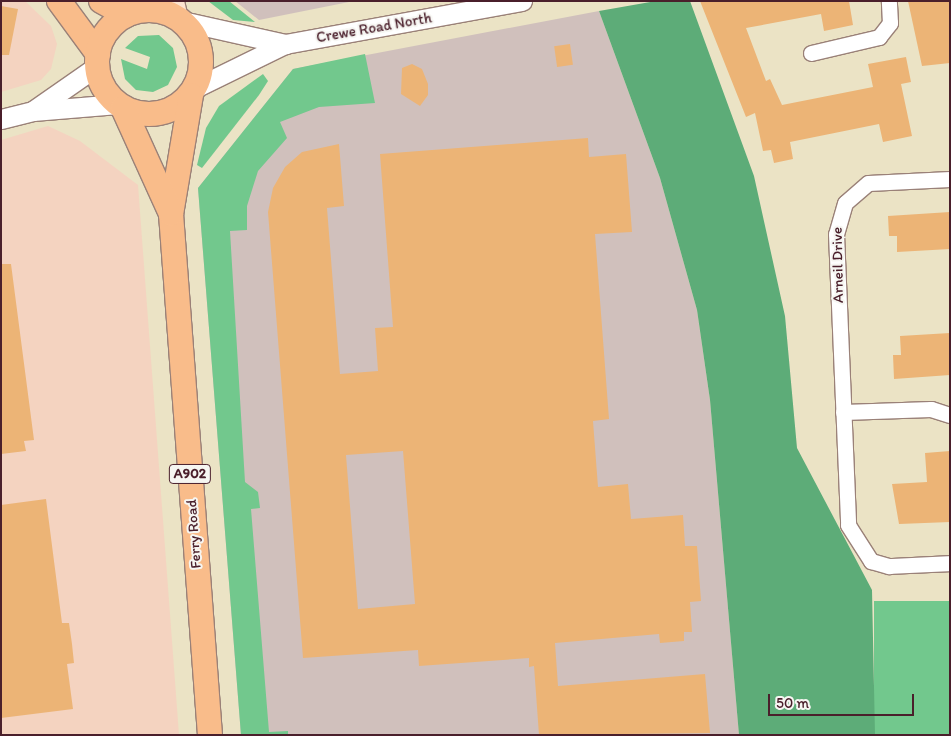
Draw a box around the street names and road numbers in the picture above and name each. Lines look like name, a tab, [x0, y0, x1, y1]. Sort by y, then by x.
street label: Crewe Road North	[315, 9, 433, 47]
street label: Arneil Drive	[828, 227, 848, 303]
road number: A902	[169, 462, 211, 486]
street label: Ferry Road	[183, 499, 205, 569]

